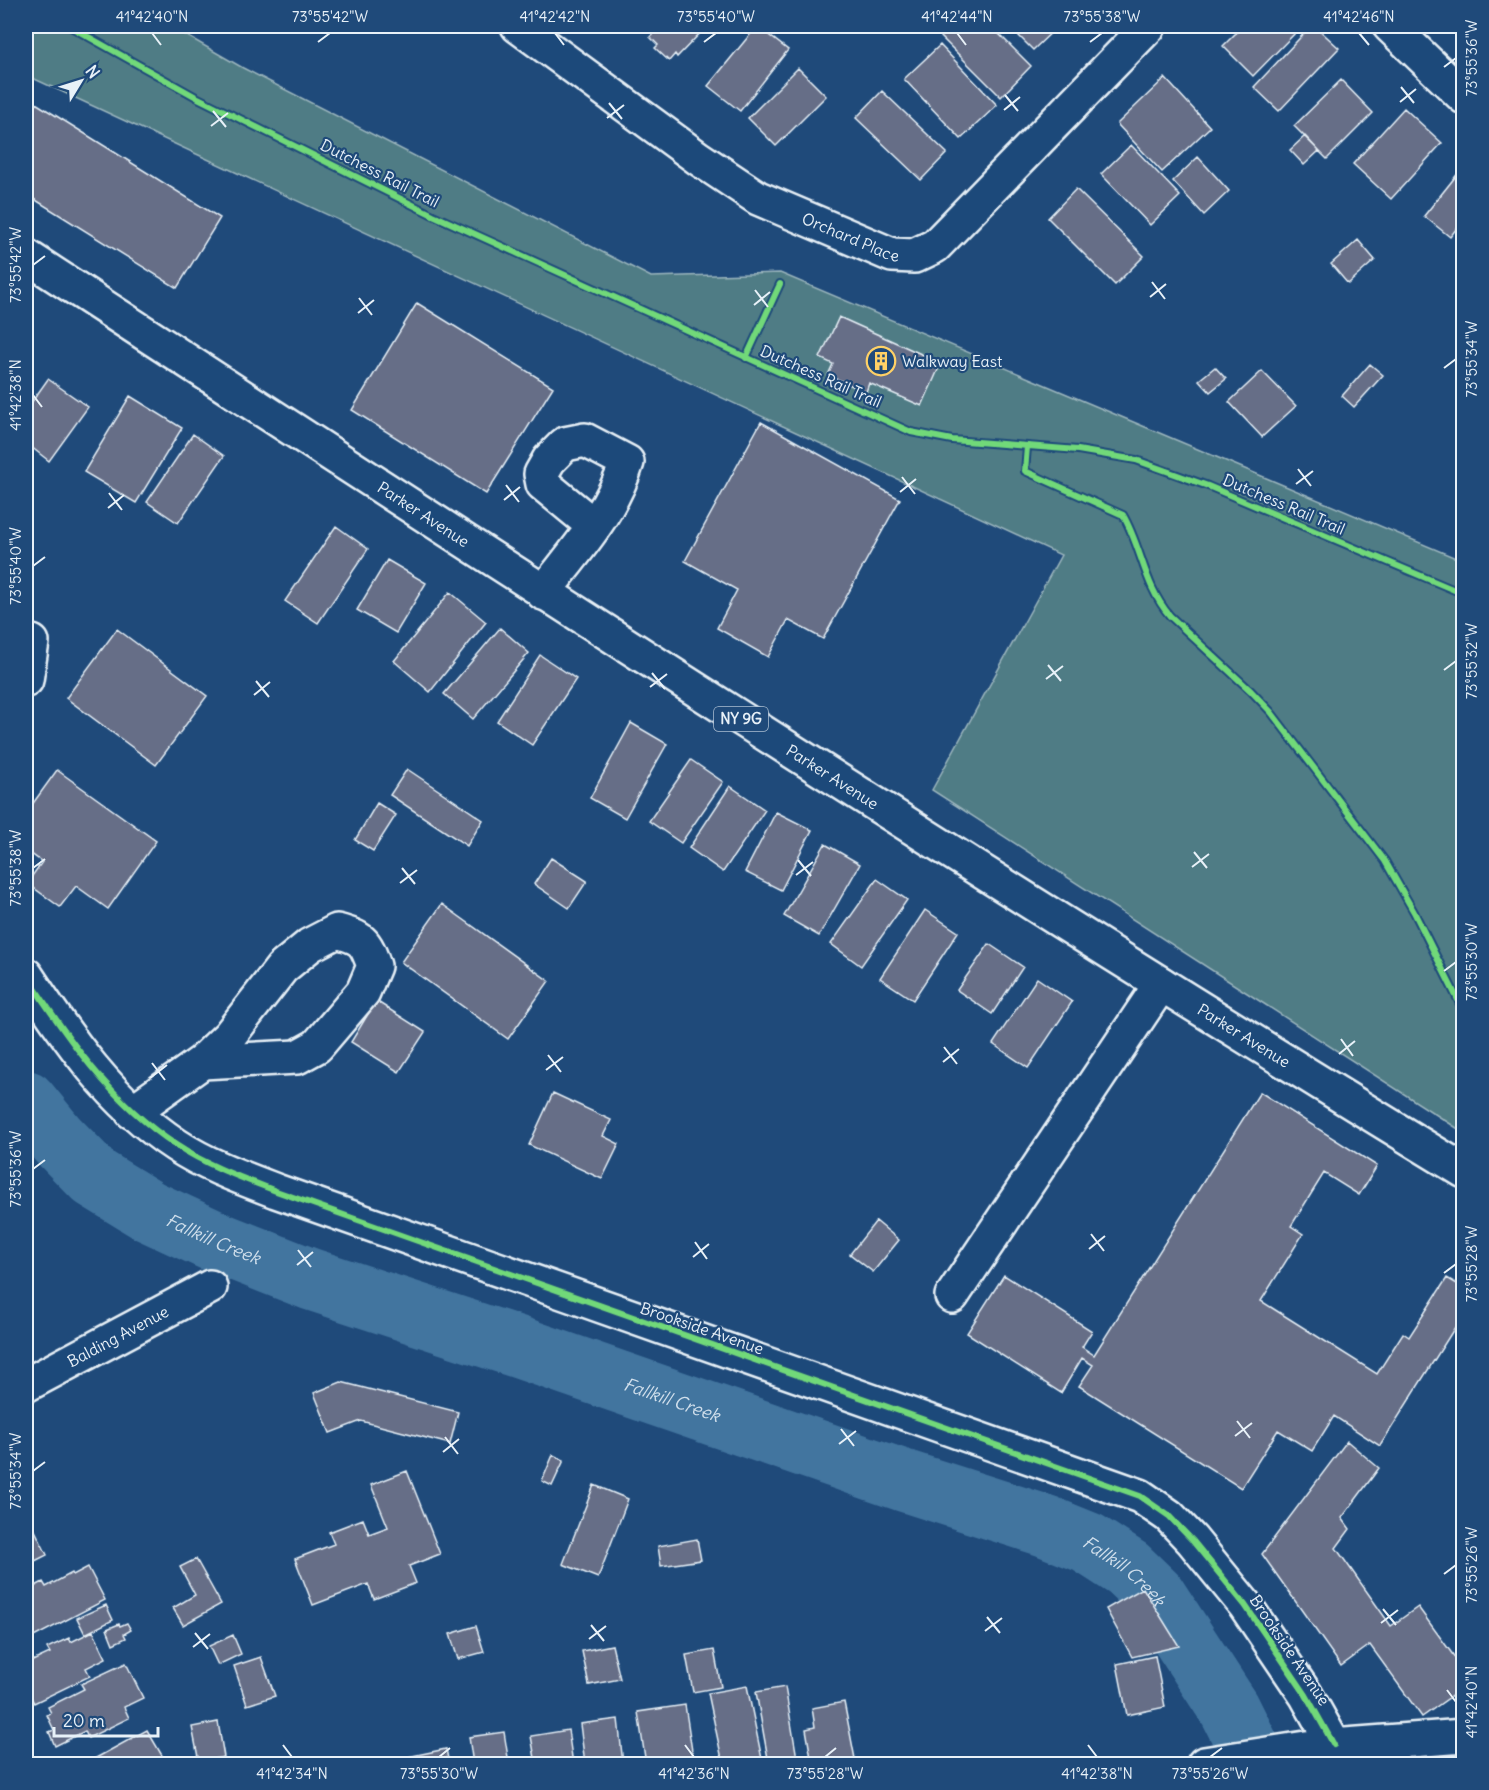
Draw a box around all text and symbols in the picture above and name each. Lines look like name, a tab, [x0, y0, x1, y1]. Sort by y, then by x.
text: 41°42'40"N	[116, 7, 188, 26]
text: 73°55'42"W	[292, 7, 368, 26]
text: 41°42'42"N	[520, 7, 590, 26]
text: 73°55'40"W	[677, 7, 755, 26]
text: 41°42'44"N	[921, 7, 993, 26]
text: 73°55'38"W	[1064, 7, 1141, 26]
text: 41°42'46"N	[1323, 7, 1395, 26]
text: 73°55'36"W	[1462, 19, 1481, 96]
north arrow	[51, 51, 111, 111]
text: N	[82, 61, 104, 82]
street label: Dutchess Rail Trail	[317, 134, 443, 212]
street label: Orchard Place	[799, 208, 899, 265]
text: 73°55'42"W	[6, 227, 25, 303]
text: 73°55'34"W	[1462, 320, 1481, 397]
street label: Dutchess Rail Trail	[757, 340, 885, 412]
building icon: Walkway East	[865, 345, 897, 377]
place label: Walkway East	[902, 351, 1003, 371]
text: 41°42'38"N	[6, 359, 25, 431]
street label: Dutchess Rail Trail	[1220, 469, 1348, 539]
street label: Parker Avenue	[374, 477, 473, 551]
text: 73°55'40"W	[6, 527, 25, 605]
text: 73°55'32"W	[1462, 622, 1481, 699]
road number: NY 9G	[714, 707, 768, 731]
street label: Parker Avenue	[783, 740, 882, 813]
text: 73°55'38"W	[6, 829, 25, 906]
text: 73°55'30"W	[1462, 923, 1481, 1001]
street label: Parker Avenue	[1194, 999, 1294, 1072]
text: 73°55'36"W	[6, 1130, 25, 1207]
water label: Fallkill Creek	[163, 1208, 265, 1270]
text: 73°55'28"W	[1462, 1225, 1481, 1302]
street label: Brookside Avenue	[638, 1298, 766, 1358]
street label: Balding Avenue	[64, 1301, 172, 1371]
water label: Fallkill Creek	[621, 1372, 725, 1428]
text: 73°55'34"W	[6, 1432, 25, 1509]
text: 73°55'26"W	[1462, 1526, 1481, 1603]
water label: Fallkill Creek	[1078, 1530, 1172, 1612]
street label: Brookside Avenue	[1246, 1591, 1334, 1709]
text: 41°42'40"N	[1462, 1666, 1481, 1738]
scale bar	[54, 1700, 158, 1738]
text: 20 m	[63, 1709, 105, 1732]
text: 41°42'34"N	[256, 1764, 328, 1783]
text: 73°55'30"W	[400, 1764, 478, 1783]
text: 41°42'36"N	[658, 1764, 730, 1783]
text: 73°55'28"W	[787, 1764, 864, 1783]
text: 41°42'38"N	[1061, 1764, 1133, 1783]
text: 73°55'26"W	[1172, 1764, 1249, 1783]

